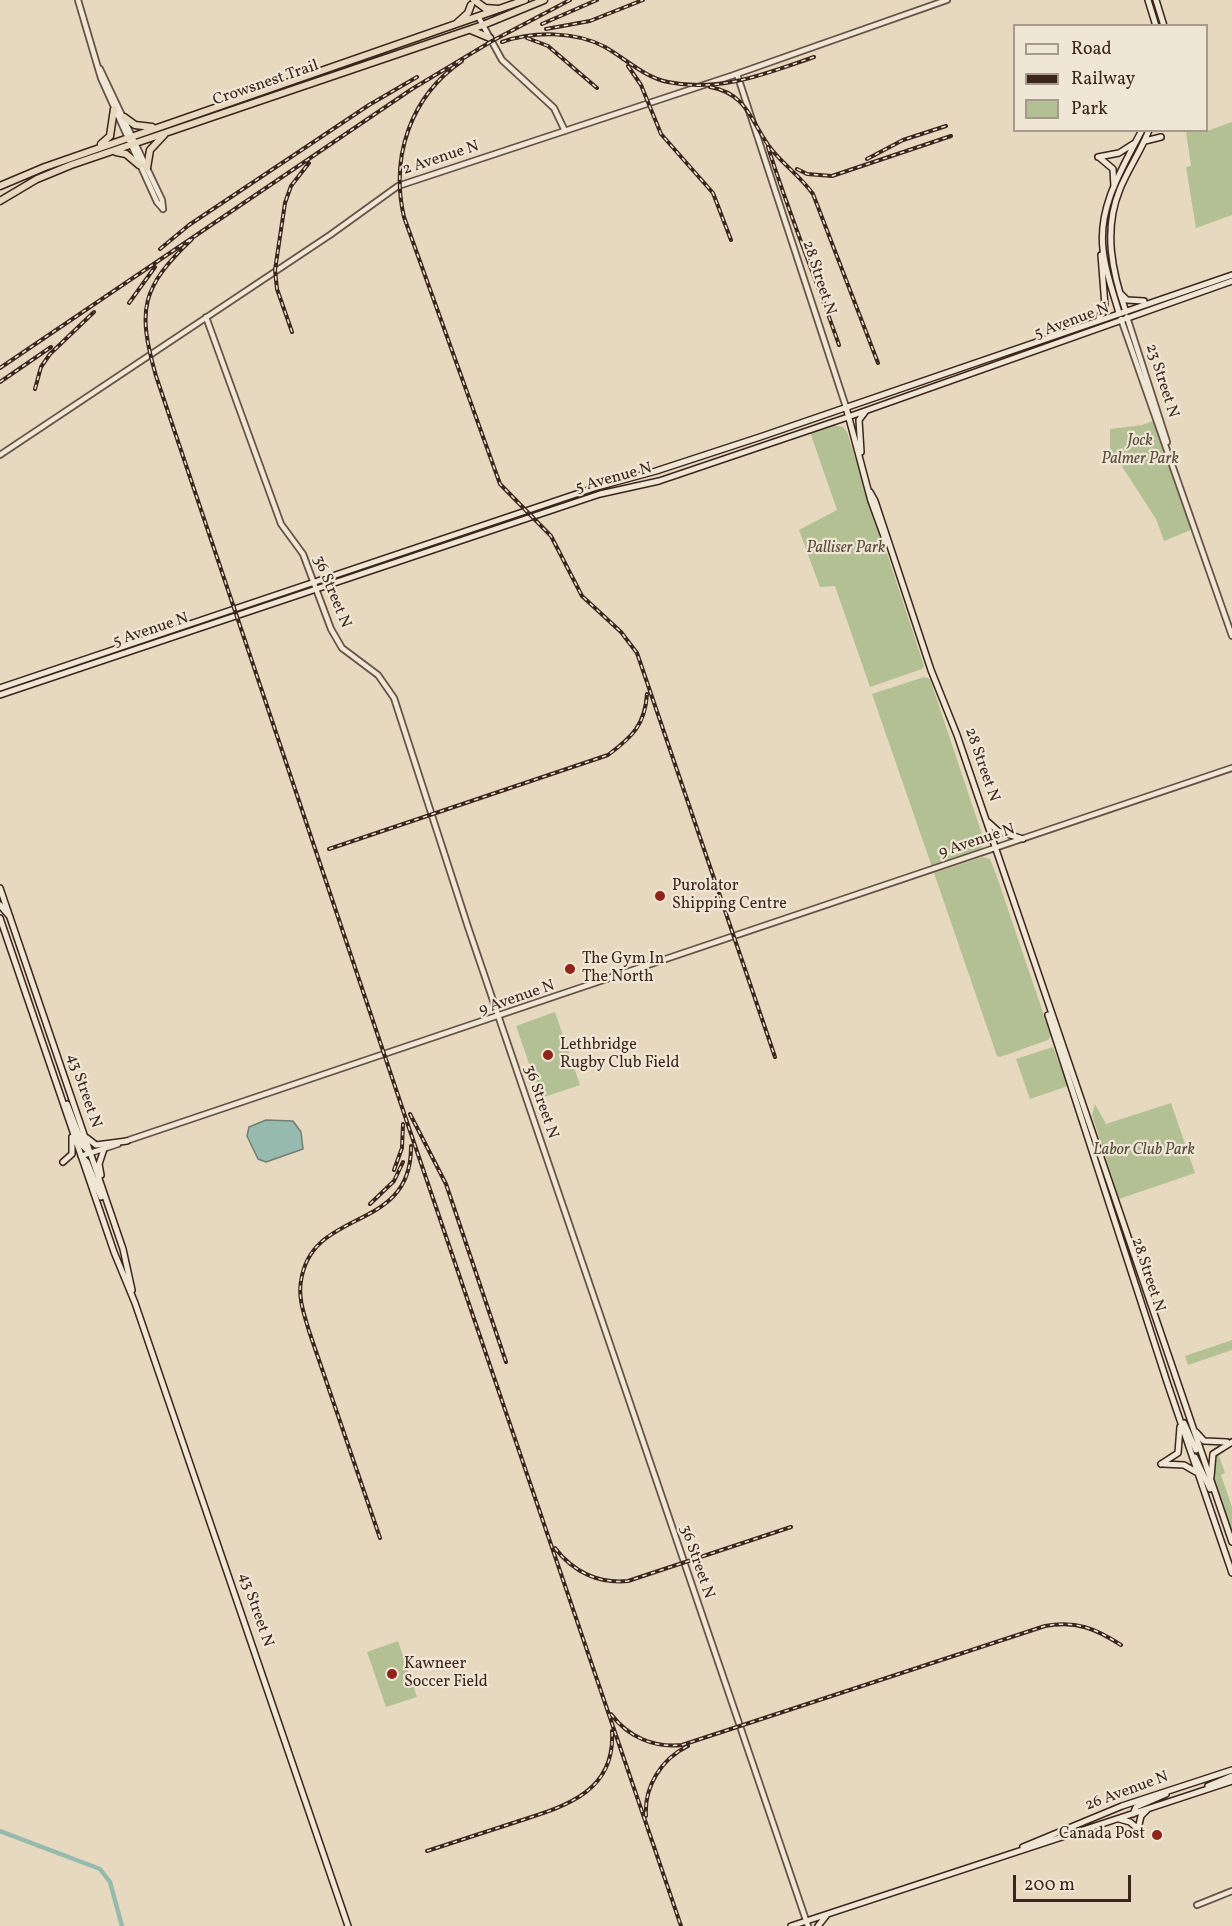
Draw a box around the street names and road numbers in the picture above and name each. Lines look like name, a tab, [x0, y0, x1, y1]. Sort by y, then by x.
street label: Crowsnest Trail	[211, 57, 321, 111]
street label: 2 Avenue N	[400, 138, 482, 180]
street label: 28 Street N	[797, 238, 839, 318]
street label: 5 Avenue N	[1032, 300, 1112, 344]
street label: 23 Street N	[1140, 342, 1182, 420]
street label: 5 Avenue N	[574, 460, 654, 498]
street label: 36 Street N	[308, 553, 354, 631]
street label: 5 Avenue N	[111, 610, 191, 652]
street label: 28 Street N	[959, 726, 1003, 804]
street label: 9 Avenue N	[937, 821, 1017, 863]
street label: 9 Avenue N	[477, 977, 557, 1021]
street label: 43 Street N	[61, 1051, 105, 1131]
street label: 36 Street N	[518, 1063, 562, 1141]
street label: 28 Street N	[1126, 1235, 1168, 1315]
street label: 36 Street N	[674, 1523, 718, 1601]
street label: 43 Street N	[233, 1570, 277, 1650]
street label: 26 Avenue N	[1083, 1768, 1171, 1816]

